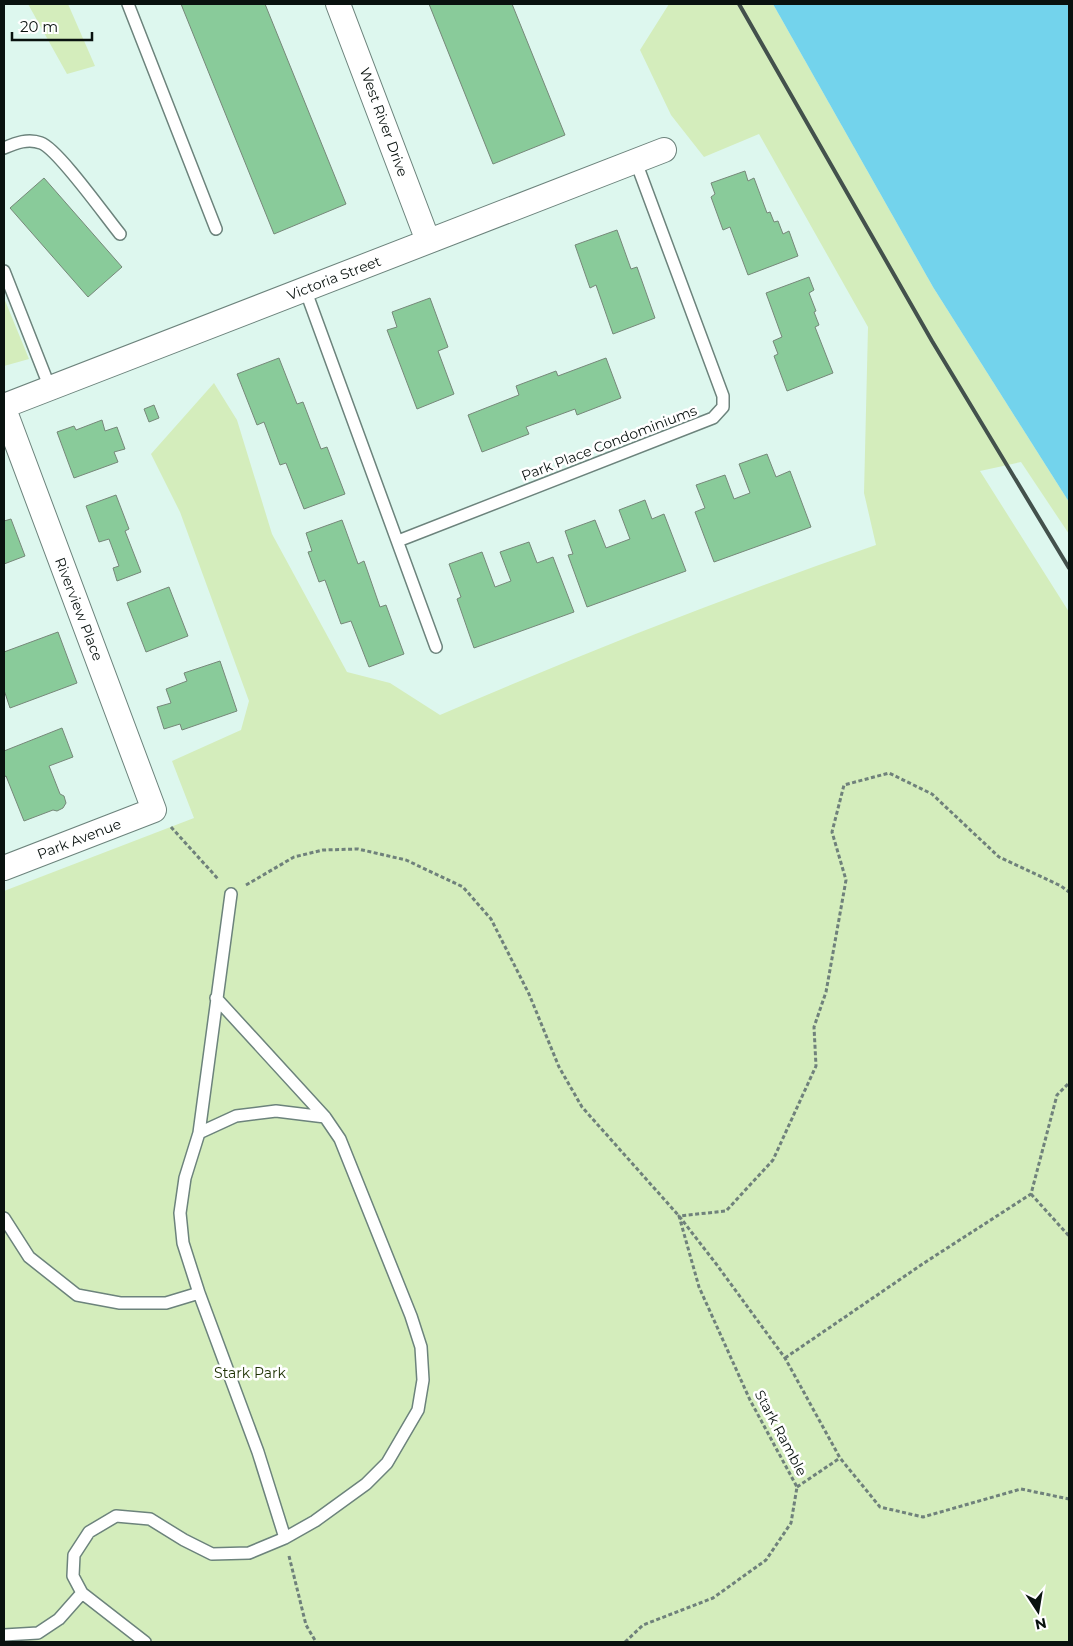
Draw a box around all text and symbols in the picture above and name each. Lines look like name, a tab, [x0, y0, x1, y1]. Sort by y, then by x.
scale bar	[12, 10, 92, 42]
text: 20 m	[20, 17, 58, 36]
street label: West River Drive	[356, 65, 412, 179]
street label: Victoria Street	[285, 252, 384, 304]
street label: Park Place Condominiums	[519, 401, 700, 485]
street label: Riverview Place	[51, 555, 107, 663]
street label: Park Avenue	[34, 815, 124, 863]
park label: Stark Park	[214, 1364, 287, 1382]
street label: Stark Ramble	[751, 1387, 811, 1479]
north arrow	[1013, 1586, 1063, 1636]
text: N	[1033, 1614, 1048, 1634]

